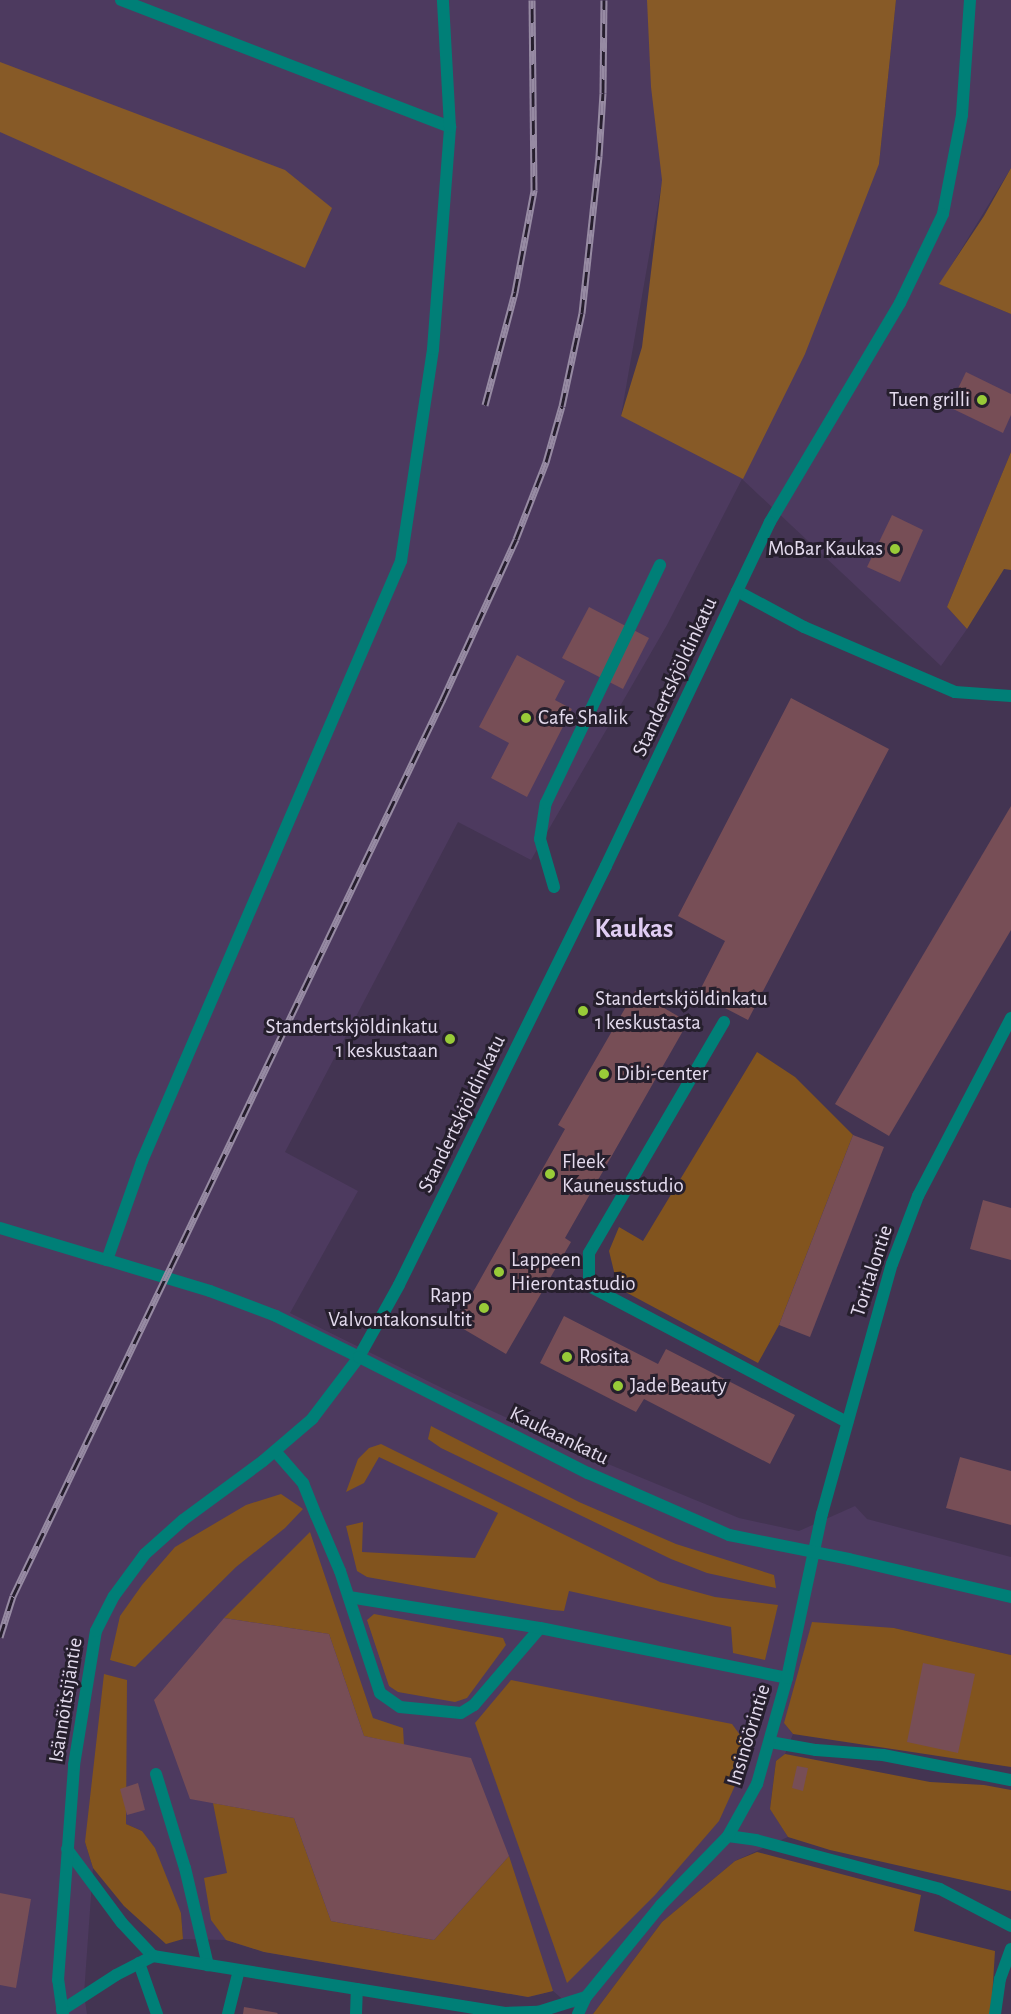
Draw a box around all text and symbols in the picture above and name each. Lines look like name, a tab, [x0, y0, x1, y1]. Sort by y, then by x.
place label: Tuen grilli	[889, 387, 970, 413]
marker: Tuen grilli	[975, 393, 989, 407]
place label: MoBar Kaukas	[768, 536, 883, 562]
marker: MoBar Kaukas	[888, 542, 902, 556]
street label: Standertskjöldinkatu	[627, 594, 723, 760]
place label: Cafe Shalik	[538, 705, 628, 731]
marker: Cafe Shalik	[519, 711, 533, 725]
district label: Kaukas	[595, 913, 673, 945]
place label: Standertskjöldinkatu 1 keskustasta	[595, 986, 767, 1036]
marker: Standertskjöldinkatu 1 keskustasta	[576, 1004, 590, 1018]
place label: Standertskjöldinkatu 1 keskustaan	[266, 1014, 438, 1064]
street label: Standertskjöldinkatu	[413, 1031, 511, 1197]
marker: Standertskjöldinkatu 1 keskustaan	[443, 1032, 457, 1046]
place label: Dibi-center	[616, 1061, 708, 1087]
marker: Dibi-center	[597, 1067, 611, 1081]
place label: Fleek Kauneusstudio	[562, 1149, 684, 1199]
marker: Fleek Kauneusstudio	[543, 1167, 557, 1181]
street label: Toritalontie	[845, 1222, 899, 1320]
place label: Lappeen Hierontastudio	[511, 1247, 636, 1297]
marker: Lappeen Hierontastudio	[492, 1265, 506, 1279]
place label: Rapp Valvontakonsultit	[328, 1283, 472, 1333]
marker: Rapp Valvontakonsultit	[477, 1301, 491, 1315]
place label: Rosita	[579, 1344, 629, 1370]
marker: Rosita	[560, 1350, 574, 1364]
place label: Jade Beauty	[630, 1373, 727, 1399]
marker: Jade Beauty	[611, 1379, 625, 1393]
street label: Kaukaankatu	[505, 1401, 613, 1471]
street label: Isännöitsijäntie	[44, 1636, 88, 1764]
street label: Insinöörintie	[722, 1681, 776, 1789]

